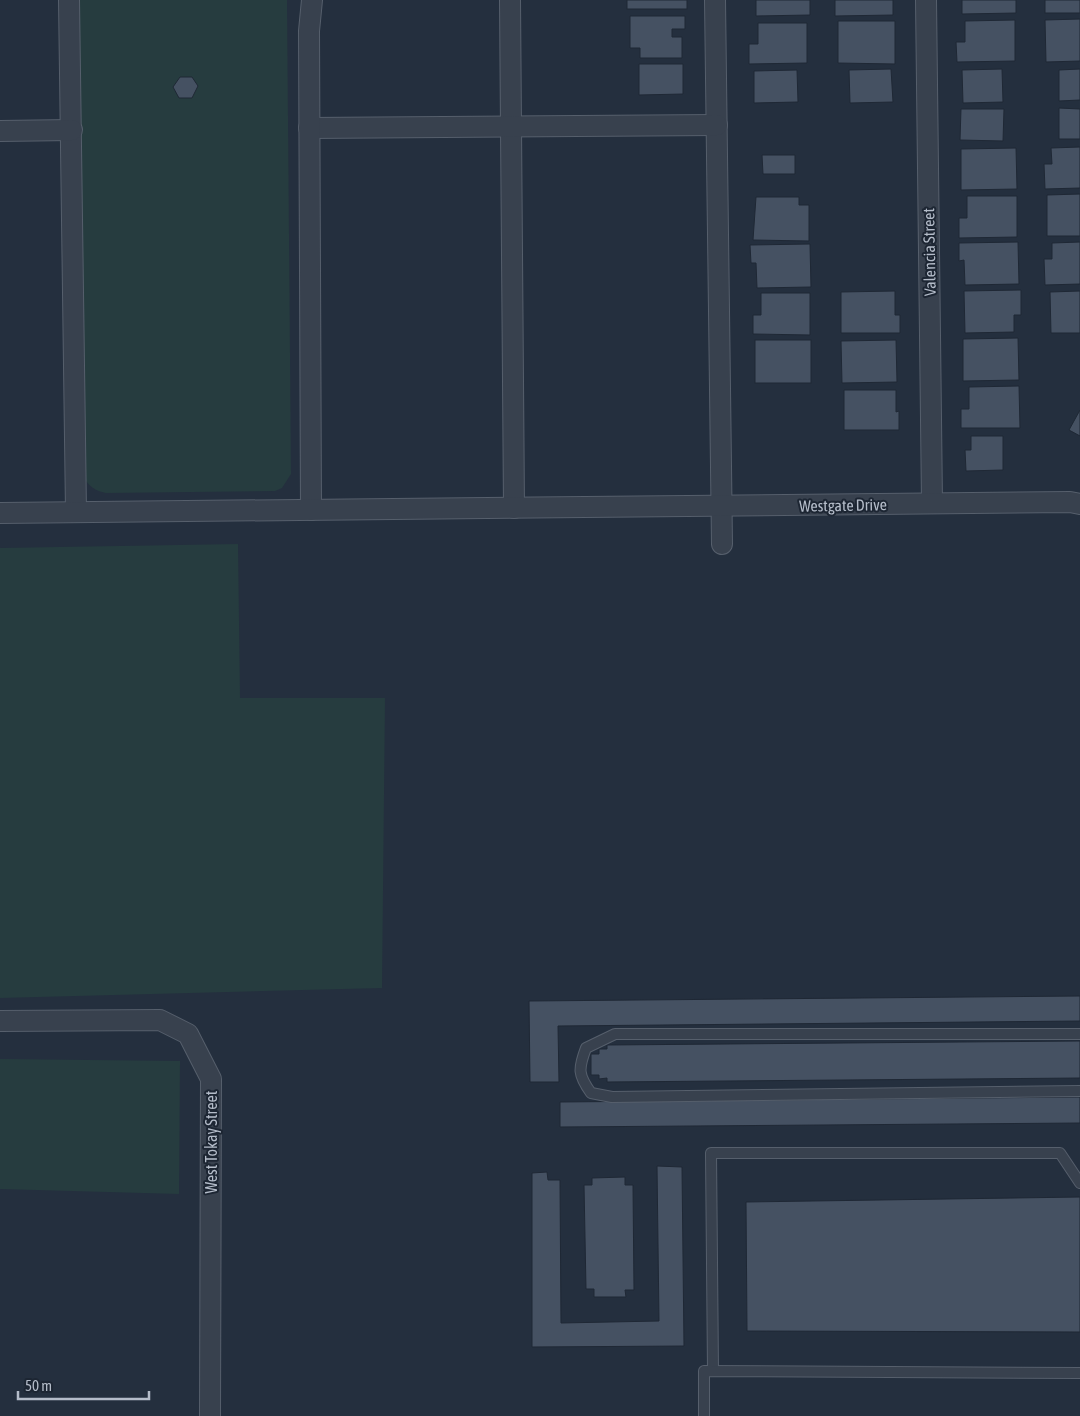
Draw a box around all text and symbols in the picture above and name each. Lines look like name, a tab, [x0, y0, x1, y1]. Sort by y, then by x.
street label: Valencia Street	[919, 207, 939, 296]
street label: Westgate Drive	[799, 495, 887, 516]
street label: West Tokay Street	[202, 1090, 221, 1193]
scale bar	[18, 1368, 149, 1400]
text: 50 m	[25, 1377, 52, 1394]

